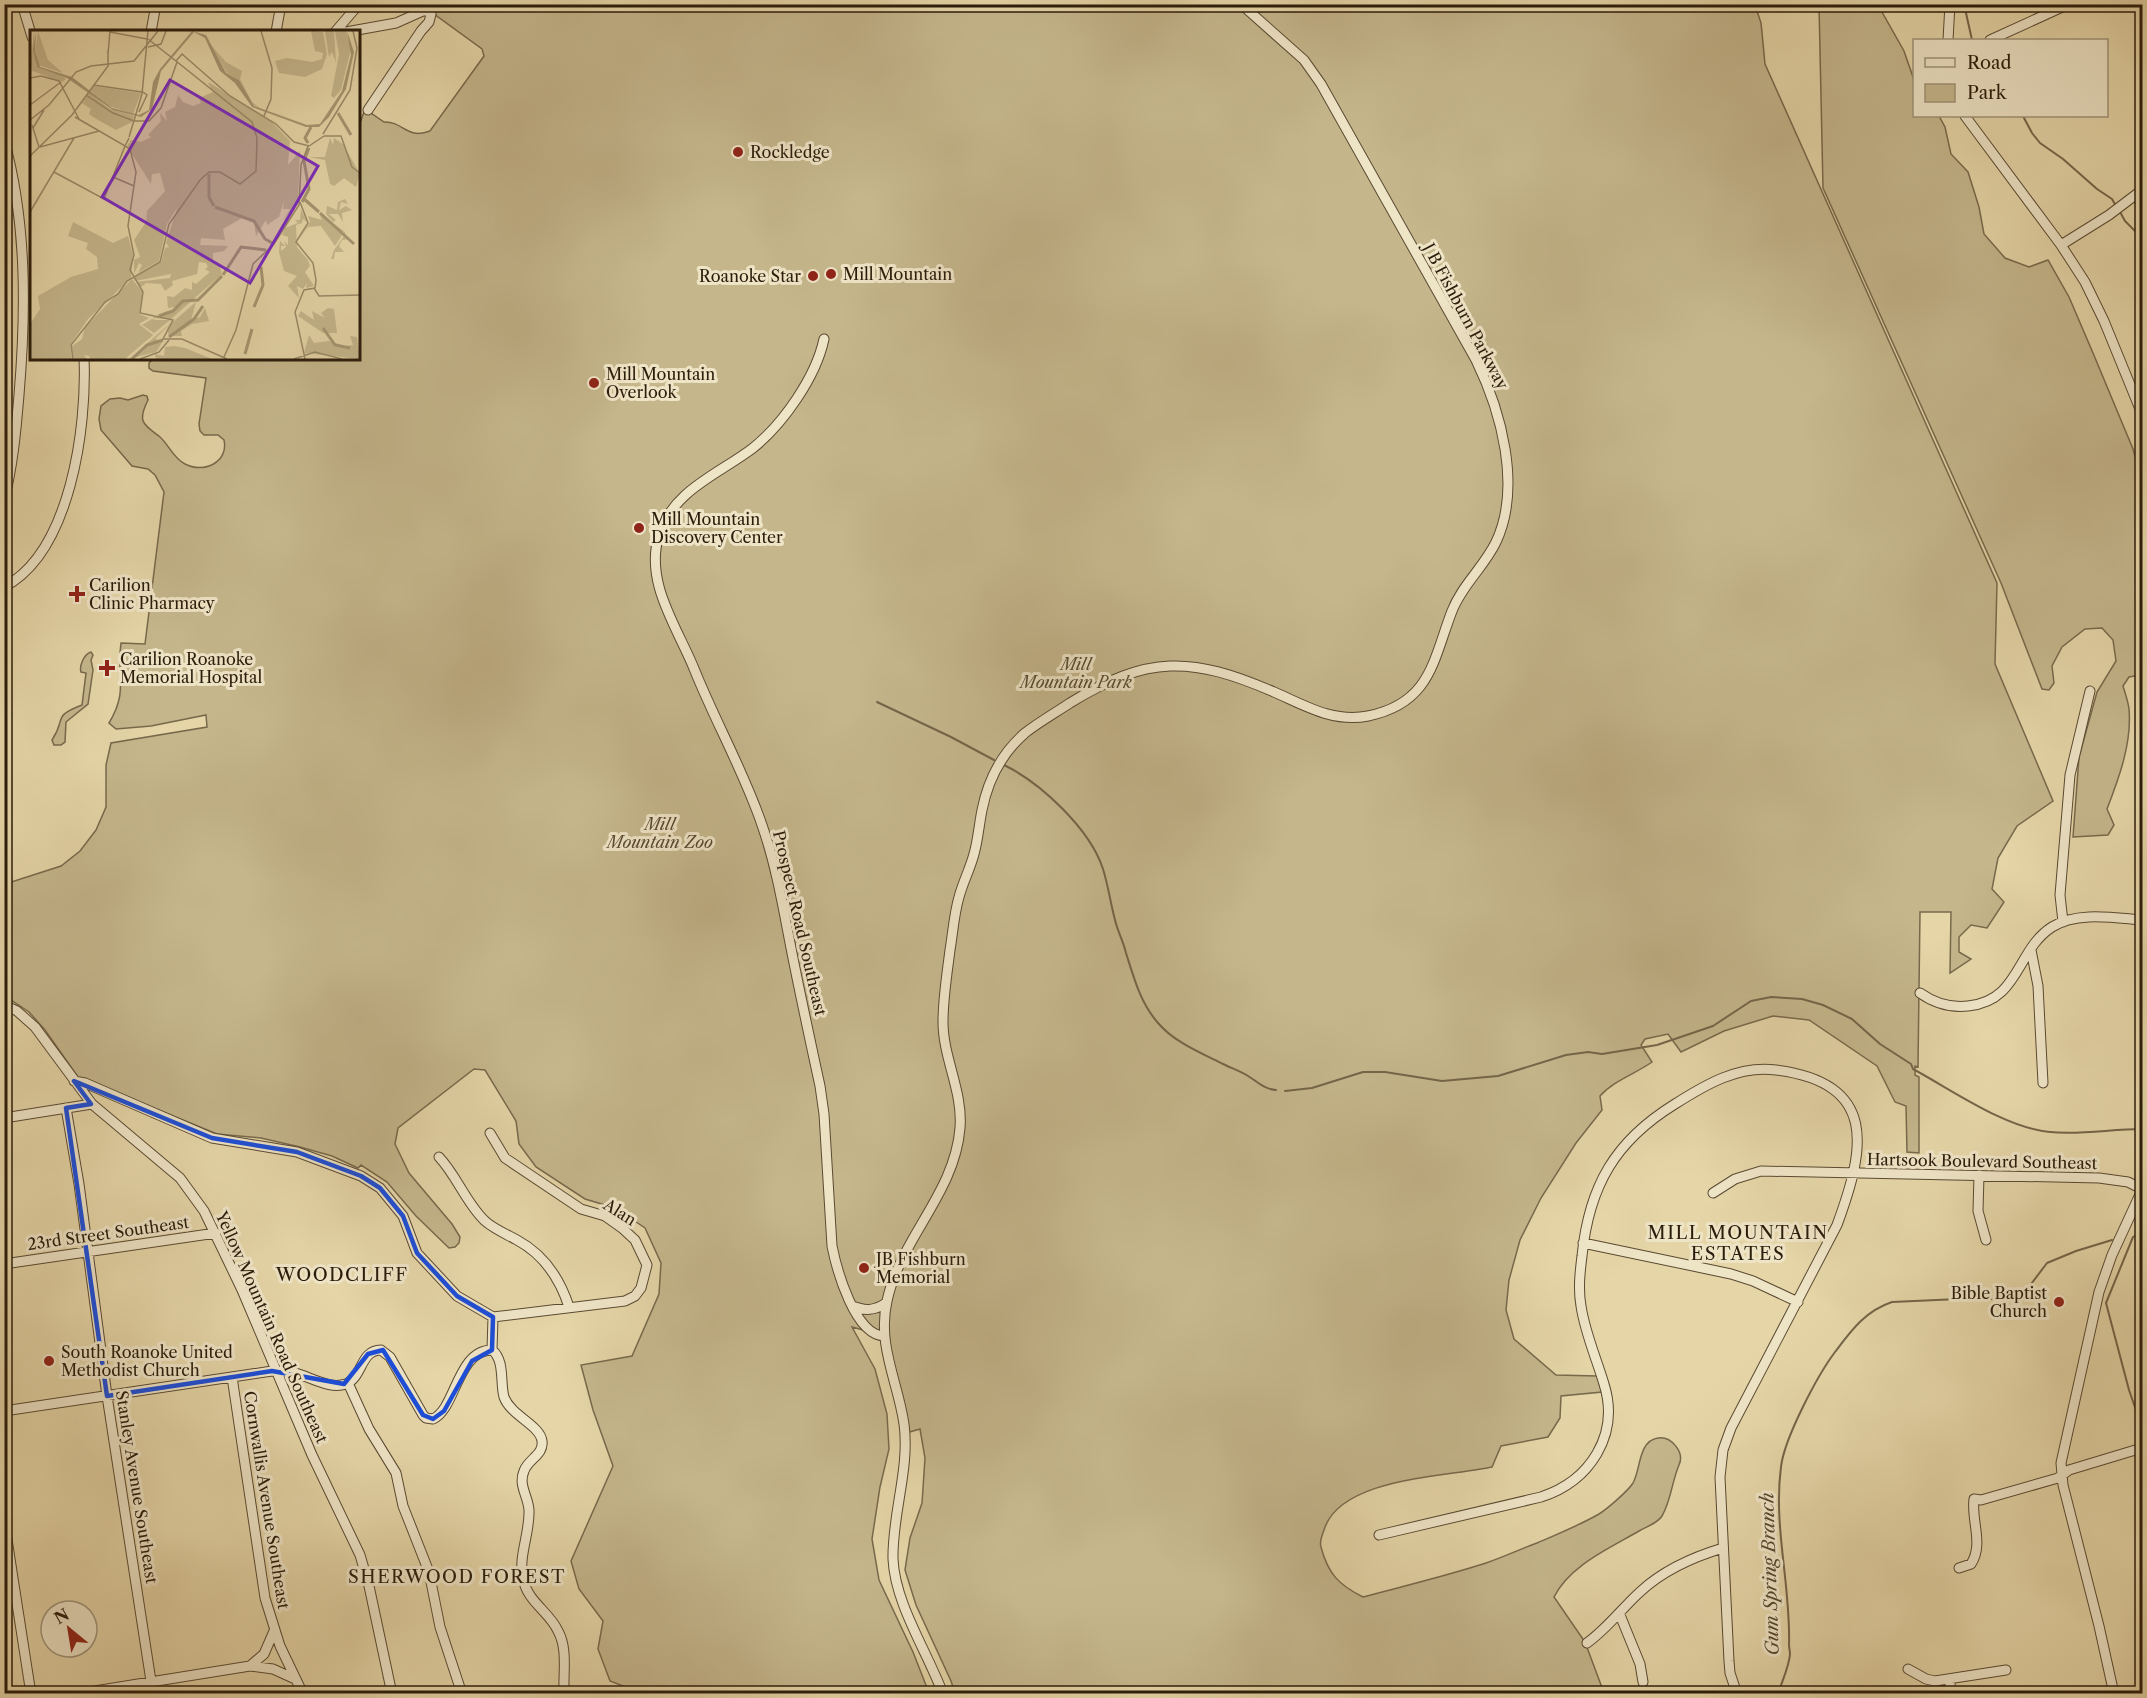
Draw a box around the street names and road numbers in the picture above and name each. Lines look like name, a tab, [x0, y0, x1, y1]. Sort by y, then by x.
street label: J B Fishburn Parkway	[1418, 237, 1513, 393]
street label: Prospect Road Southeast	[769, 828, 831, 1018]
street label: Hartsook Boulevard Southeast	[1867, 1149, 2098, 1173]
street label: Alan	[599, 1194, 640, 1230]
street label: Yellow Mountain Road Southeast	[211, 1207, 332, 1446]
street label: 23rd Street Southeast	[26, 1212, 190, 1254]
street label: Stanley Avenue Southeast	[112, 1389, 162, 1585]
street label: Cornwallis Avenue Southeast	[240, 1389, 294, 1611]

